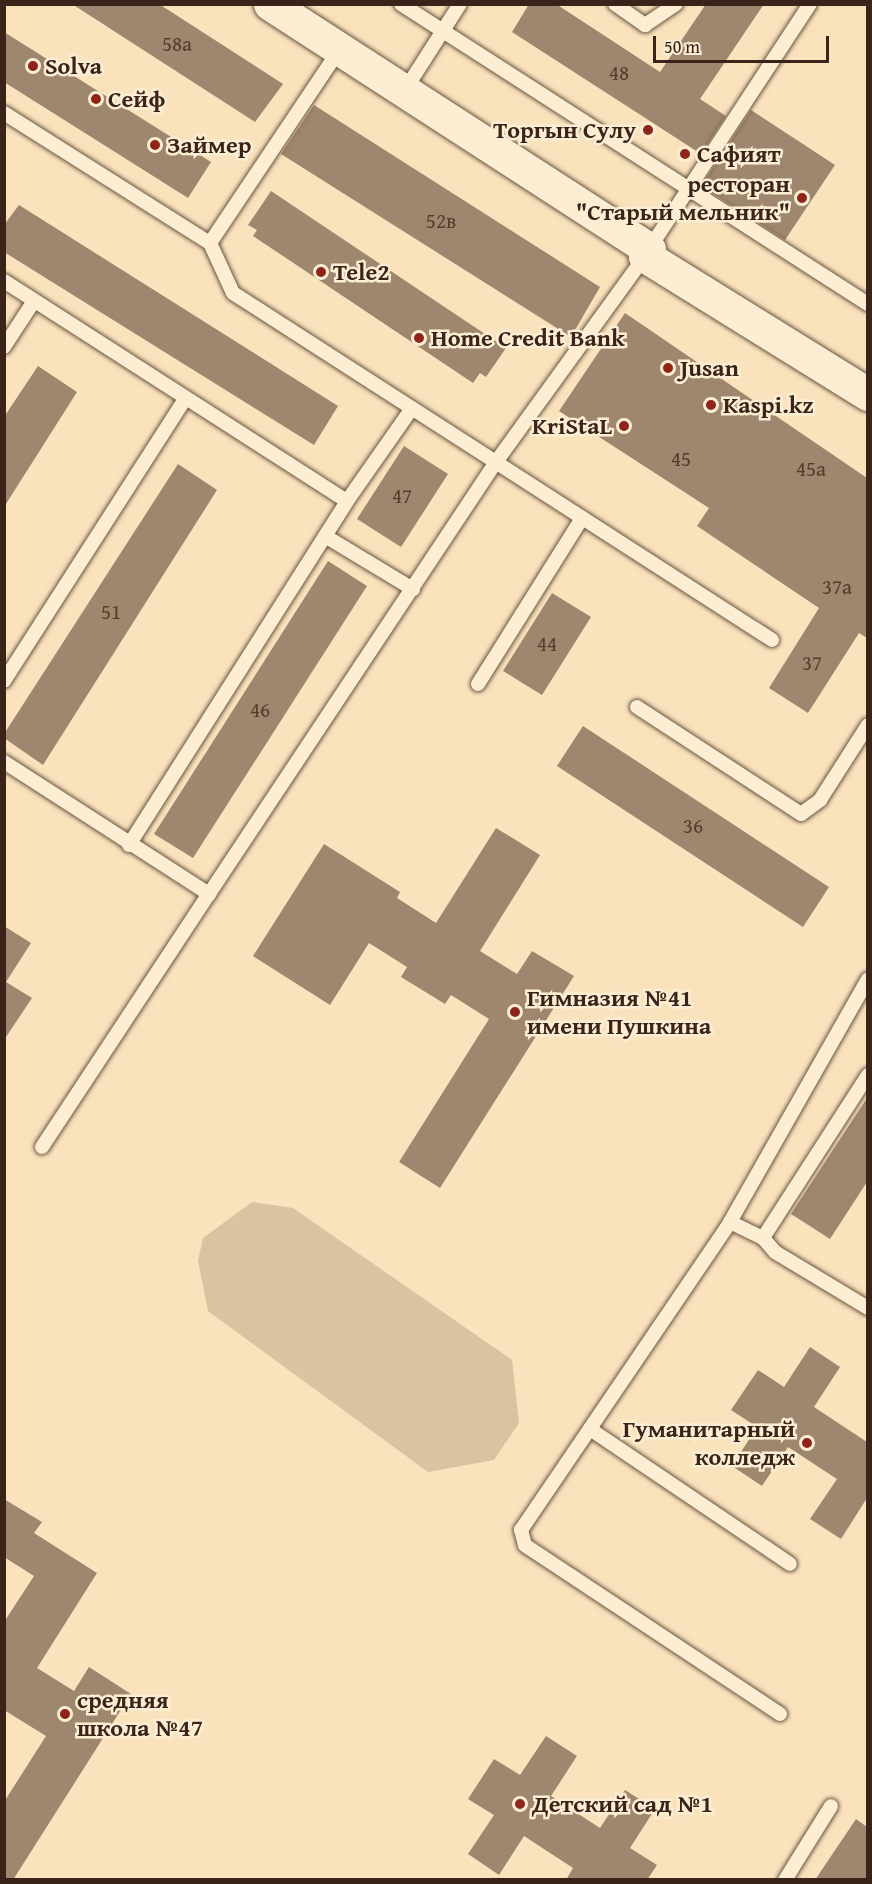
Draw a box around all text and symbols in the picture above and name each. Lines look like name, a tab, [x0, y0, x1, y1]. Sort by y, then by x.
scale bar	[656, 24, 832, 62]
house number: 58а	[162, 31, 192, 57]
text: 50 m	[664, 33, 700, 60]
place label: Solva	[45, 52, 102, 80]
marker: Solva	[26, 59, 40, 73]
house number: 48	[609, 60, 629, 86]
place label: Сейф	[108, 85, 165, 113]
marker: Сейф	[89, 92, 103, 106]
place label: Торгын Сулу	[493, 116, 636, 144]
marker: Торгын Сулу	[641, 123, 655, 137]
place label: Займер	[167, 131, 251, 159]
marker: Займер	[148, 138, 162, 152]
place label: Сафият	[697, 140, 780, 168]
marker: Сафият	[678, 147, 692, 161]
place label: ресторан "Старый мельник"	[576, 170, 790, 226]
marker: ресторан "Старый мельник"	[795, 191, 809, 205]
house number: 52в	[426, 208, 456, 234]
place label: Tele2	[333, 258, 390, 286]
marker: Tele2	[314, 265, 328, 279]
place label: Home Credit Bank	[431, 324, 625, 352]
marker: Home Credit Bank	[412, 331, 426, 345]
place label: Jusan	[680, 354, 739, 382]
marker: Jusan	[661, 361, 675, 375]
place label: Kaspi.kz	[723, 391, 814, 419]
marker: Kaspi.kz	[704, 398, 718, 412]
place label: KriStaL	[532, 412, 612, 440]
marker: KriStaL	[617, 419, 631, 433]
house number: 45	[671, 446, 691, 472]
house number: 45а	[796, 456, 826, 482]
house number: 47	[392, 483, 412, 509]
house number: 37а	[822, 574, 852, 600]
house number: 51	[101, 599, 121, 625]
house number: 44	[537, 631, 557, 657]
house number: 37	[802, 650, 822, 676]
house number: 46	[250, 697, 270, 723]
house number: 36	[683, 813, 703, 839]
place label: Гимназия №41 имени Пушкина	[527, 984, 711, 1040]
marker: Гимназия №41 имени Пушкина	[508, 1005, 522, 1019]
place label: Гуманитарный колледж	[623, 1415, 795, 1471]
marker: Гуманитарный колледж	[800, 1436, 814, 1450]
place label: средняя школа №47	[77, 1686, 203, 1742]
marker: средняя школа №47	[58, 1707, 72, 1721]
place label: Детский сад №1	[532, 1790, 713, 1818]
marker: Детский сад №1	[513, 1797, 527, 1811]

